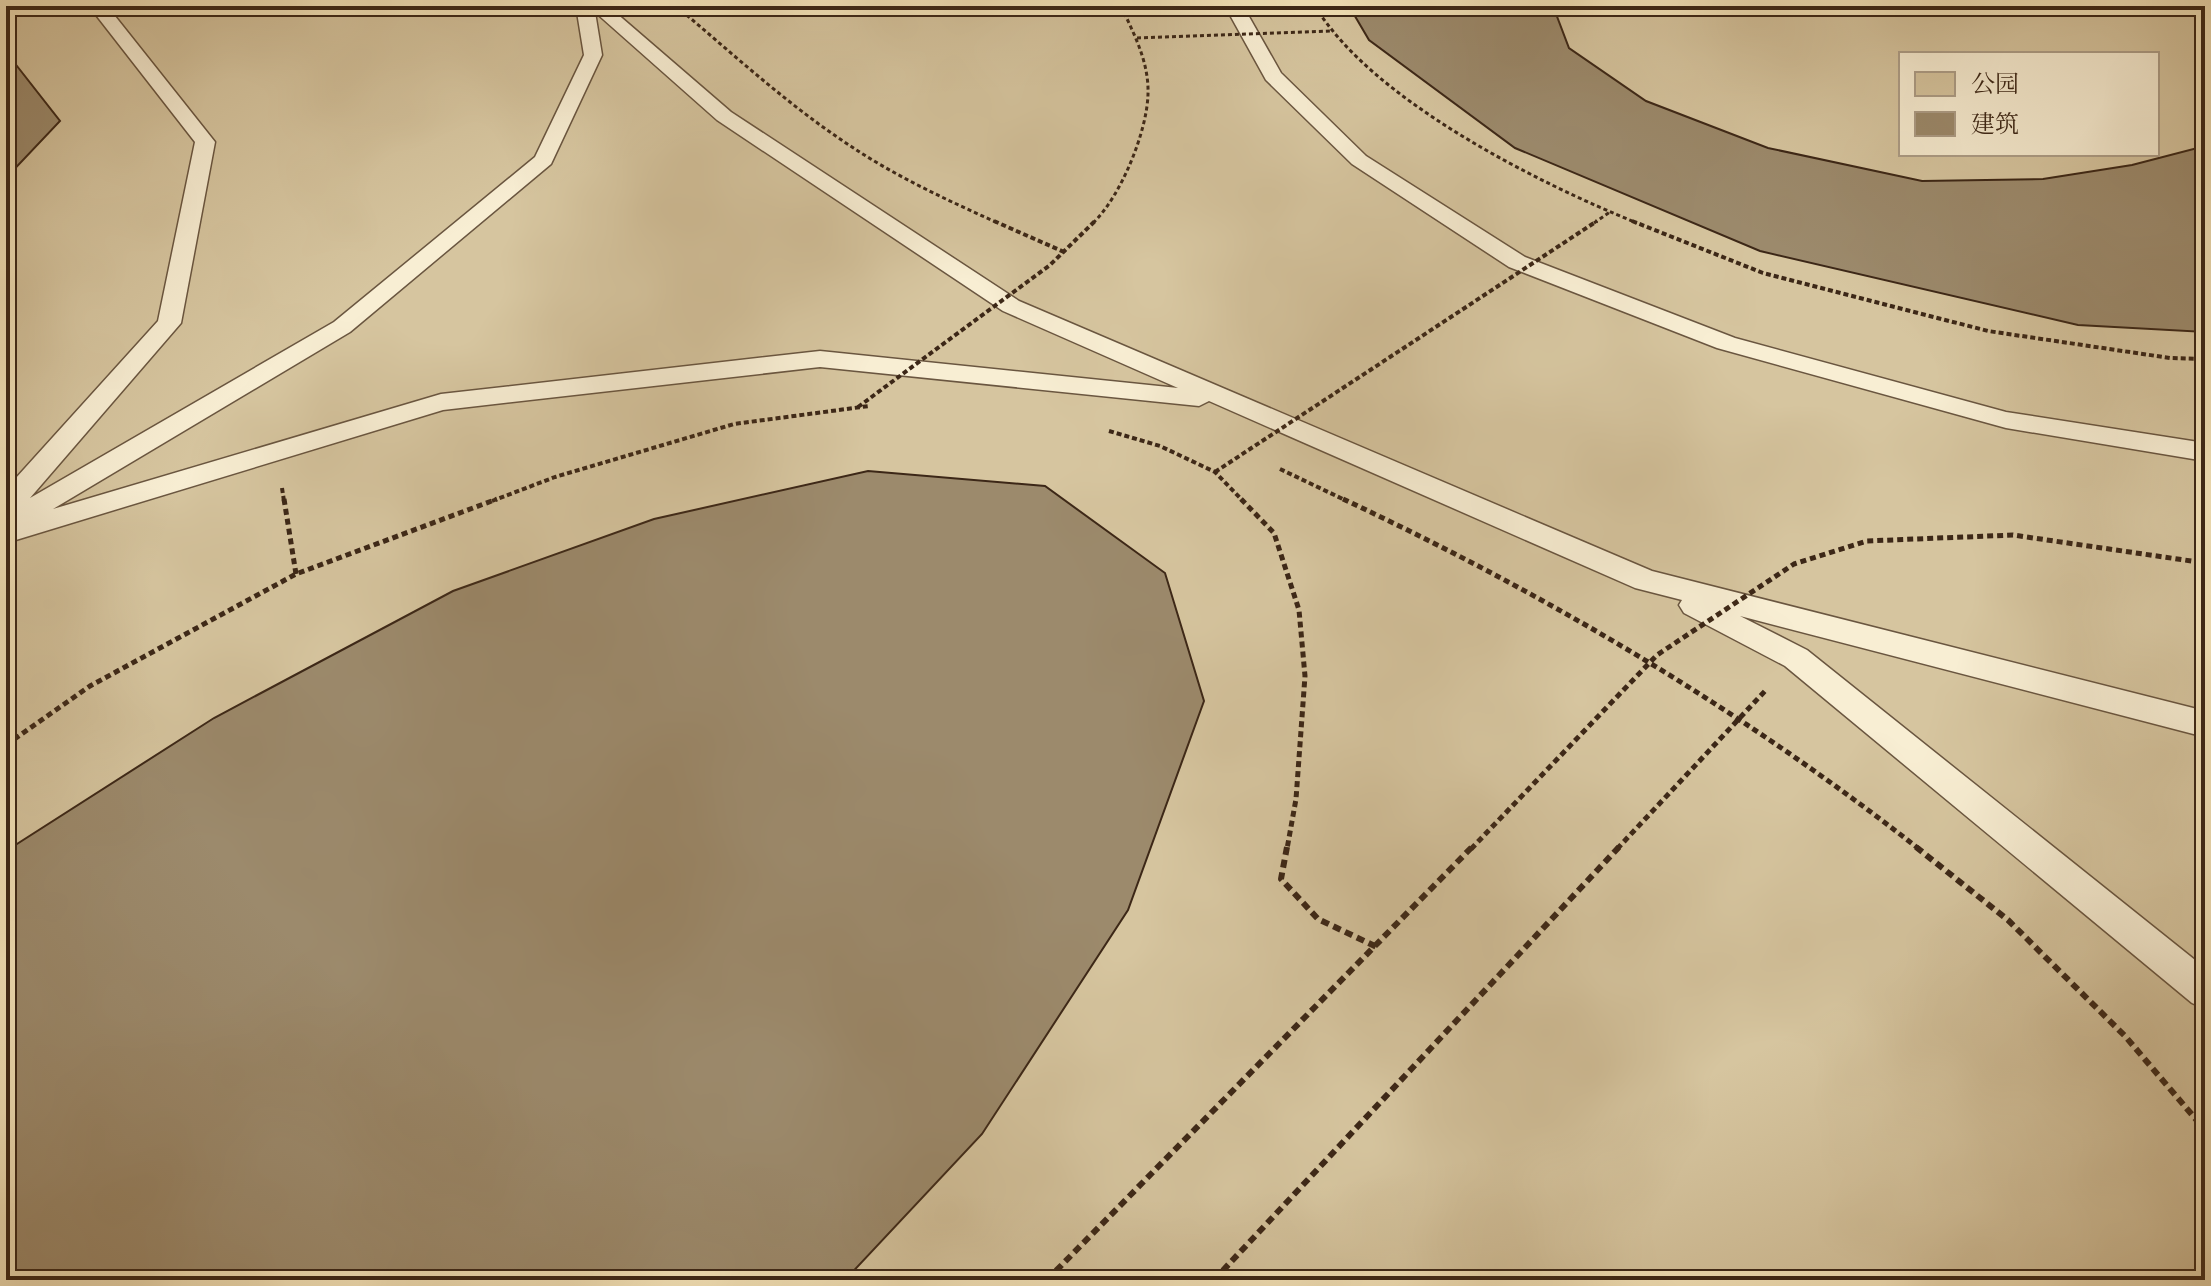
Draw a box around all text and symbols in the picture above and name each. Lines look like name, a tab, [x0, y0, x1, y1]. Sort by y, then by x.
legend	[1899, 52, 2159, 156]
text: 公园	[1971, 69, 2019, 98]
text: 建筑	[1971, 109, 2019, 138]

